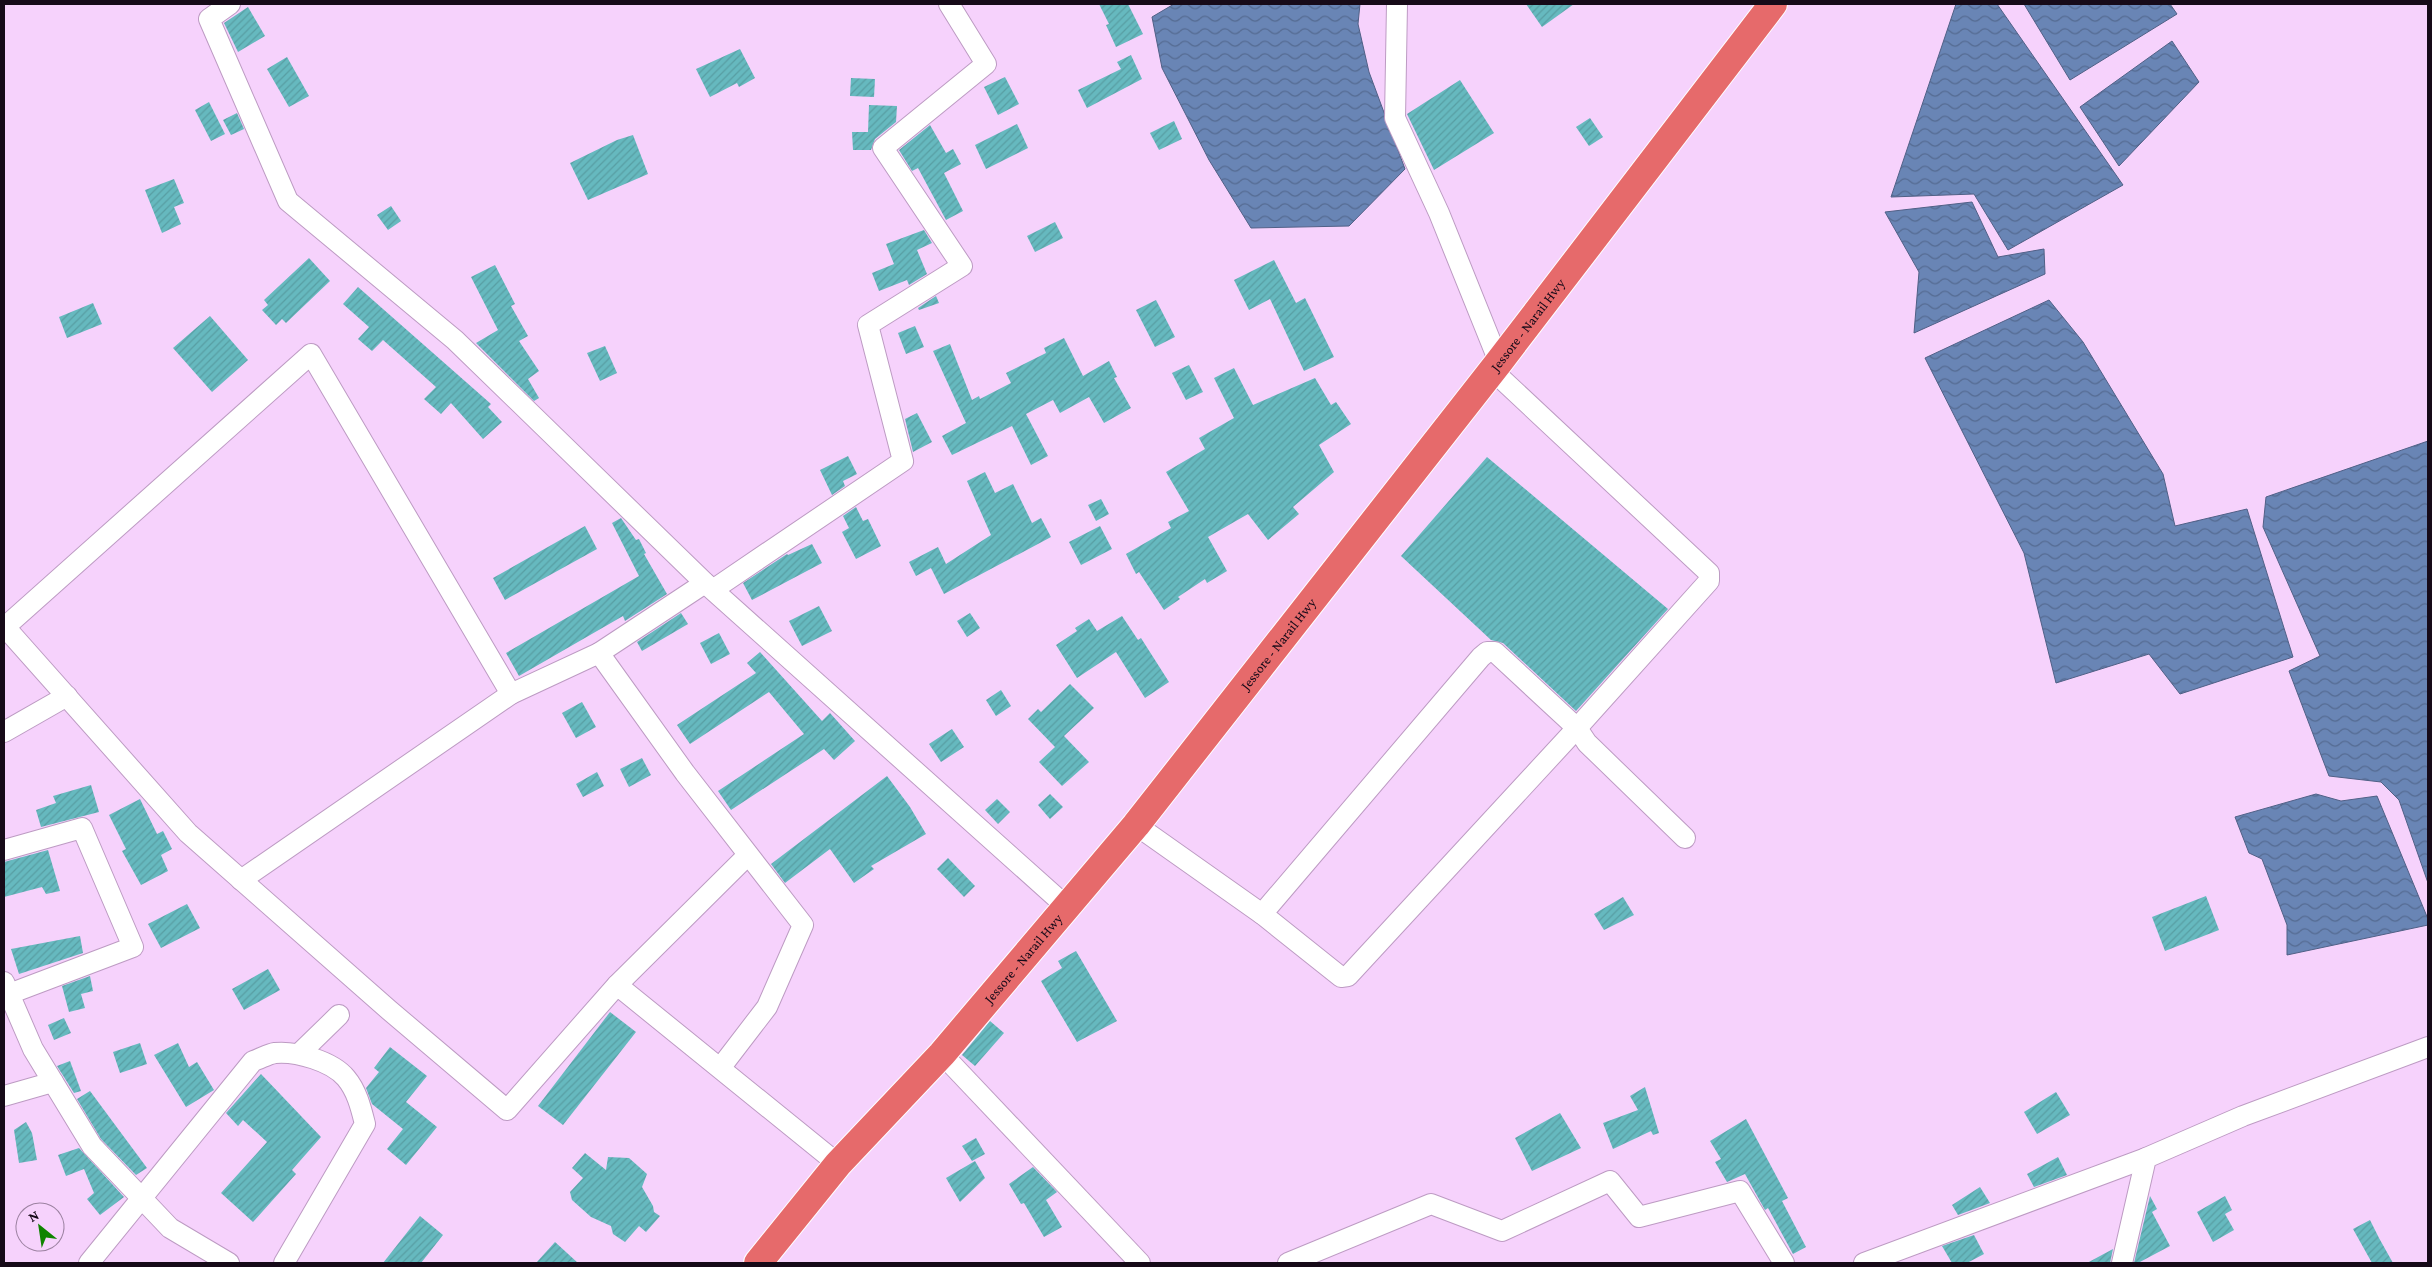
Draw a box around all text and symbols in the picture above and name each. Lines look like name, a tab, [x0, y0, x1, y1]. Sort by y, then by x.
street label: Jessore - Narail Hwy	[1486, 275, 1568, 376]
street label: Jessore - Narail Hwy	[1236, 594, 1319, 695]
street label: Jessore - Narail Hwy	[979, 910, 1066, 1008]
north arrow	[15, 1202, 65, 1252]
text: N	[25, 1206, 42, 1225]

